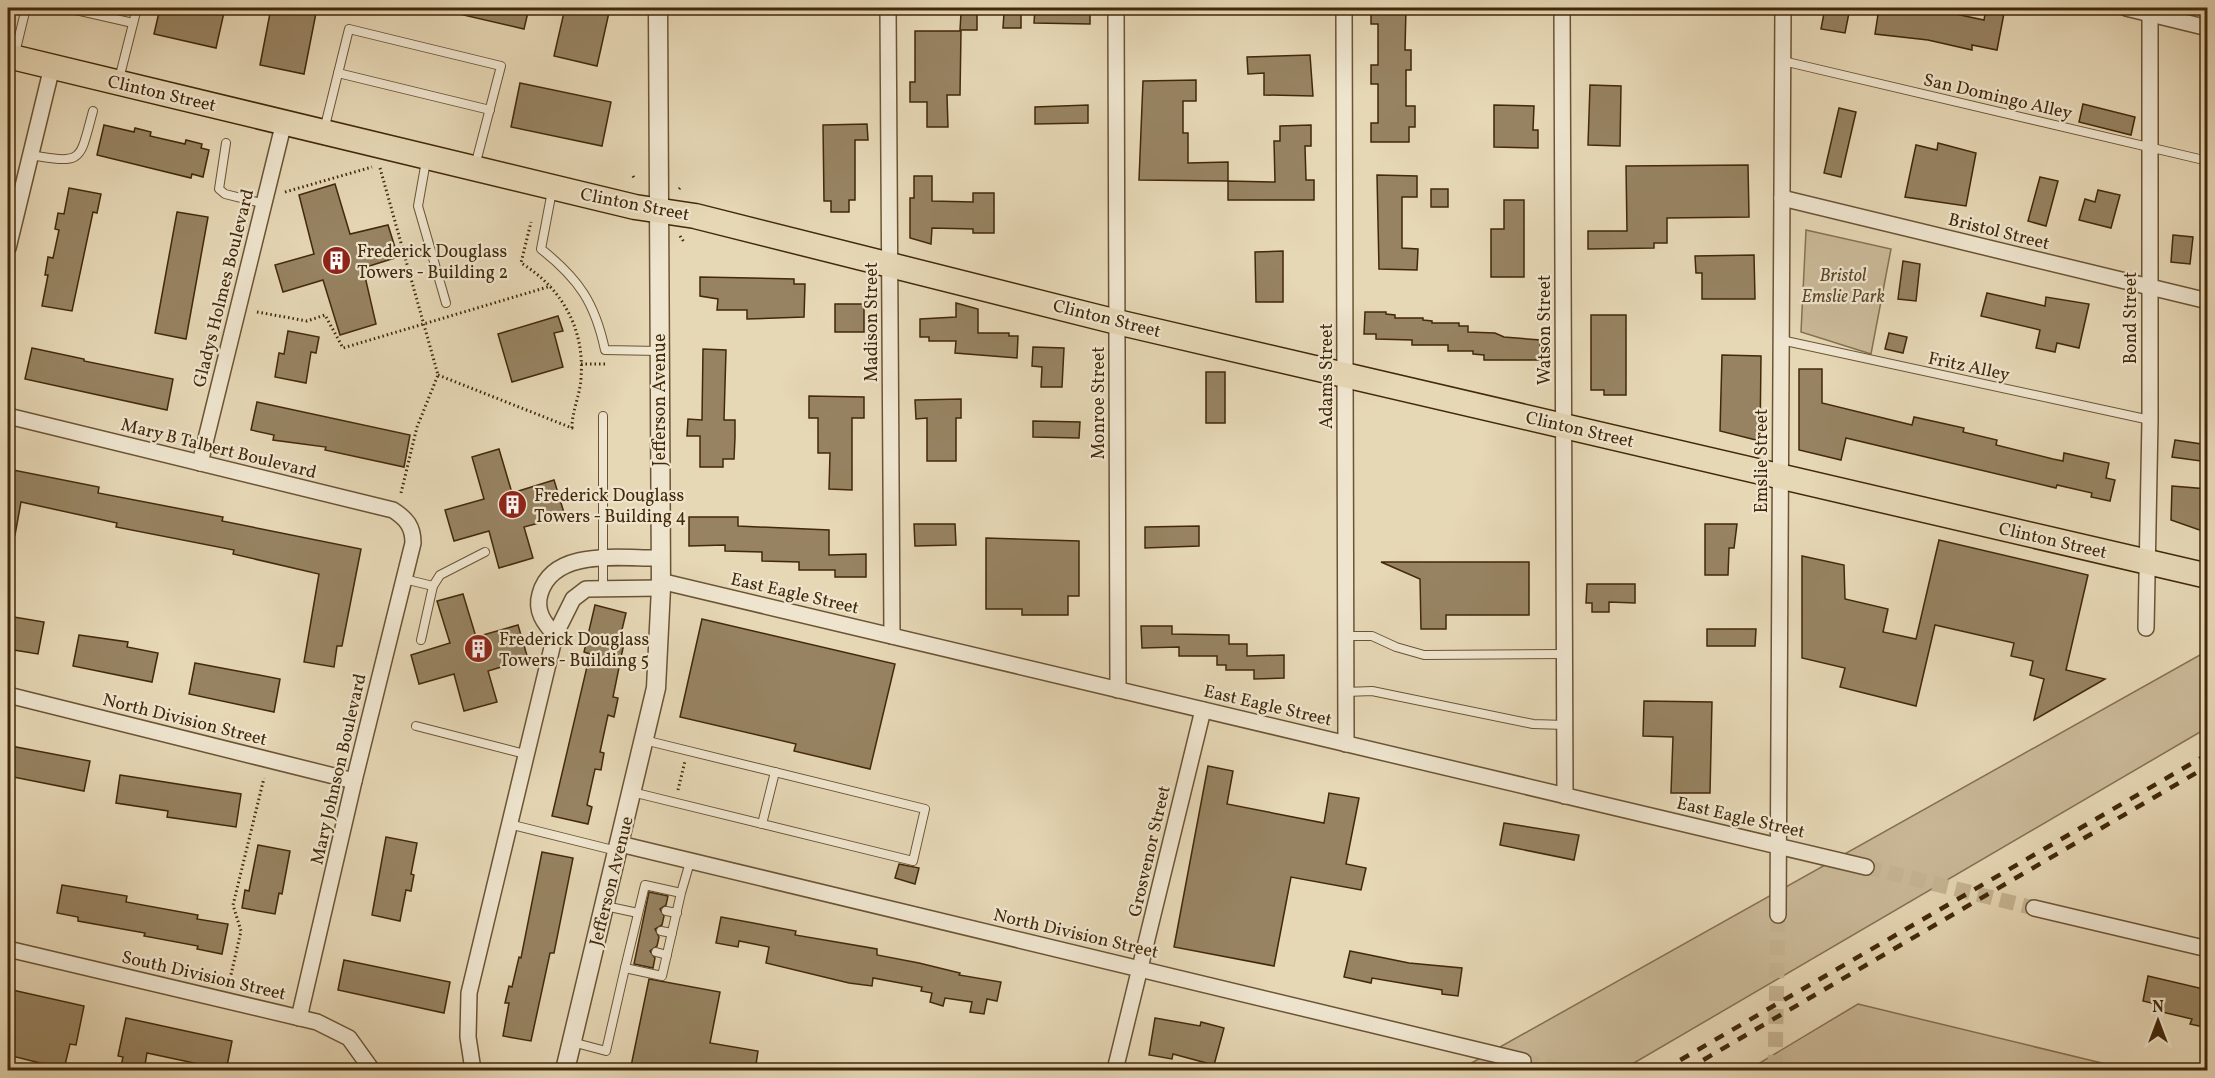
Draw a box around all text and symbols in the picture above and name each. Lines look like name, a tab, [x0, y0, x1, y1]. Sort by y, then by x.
street label: San Domingo Alley	[1921, 68, 2075, 127]
street label: Clinton Street	[105, 70, 218, 119]
street label: Clinton Street	[578, 183, 691, 228]
street label: Gladys Holmes Boulevard	[188, 187, 261, 390]
street label: Bristol Street	[1945, 208, 2052, 257]
place label: Frederick Douglass Towers - Building 2	[357, 240, 508, 286]
building icon: Frederick Douglass Towers - Building 2	[320, 245, 352, 277]
street label: Madison Street	[860, 262, 885, 382]
park label: Bristol Emslie Park	[1801, 264, 1885, 310]
street label: Bond Street	[2119, 272, 2144, 364]
street label: Watson Street	[1533, 275, 1558, 385]
street label: Clinton Street	[1050, 294, 1163, 345]
street label: Adams Street	[1315, 323, 1340, 429]
street label: Jefferson Avenue	[648, 333, 673, 467]
street label: Monroe Street	[1087, 346, 1112, 460]
street label: Fritz Alley	[1926, 347, 2012, 388]
street label: Clinton Street	[1523, 406, 1636, 455]
street label: Emslie Street	[1750, 409, 1775, 513]
street label: Mary B Talbert Boulevard	[118, 413, 319, 486]
place label: Frederick Douglass Towers - Building 4	[534, 484, 686, 530]
building icon: Frederick Douglass Towers - Building 4	[497, 489, 529, 521]
street label: Clinton Street	[1996, 517, 2109, 566]
street label: East Eagle Street	[728, 568, 861, 621]
place label: Frederick Douglass Towers - Building 5	[499, 628, 649, 674]
building icon: Frederick Douglass Towers - Building 5	[462, 633, 494, 665]
street label: Mary Johnson Boulevard	[305, 671, 374, 867]
street label: East Eagle Street	[1201, 680, 1334, 733]
street label: North Division Street	[100, 688, 270, 753]
street label: Grosvenor Street	[1123, 783, 1178, 919]
street label: East Eagle Street	[1674, 792, 1807, 845]
street label: Jefferson Avenue	[584, 814, 641, 949]
street label: North Division Street	[991, 903, 1161, 966]
street label: South Division Street	[119, 945, 288, 1008]
north arrow	[2128, 991, 2188, 1051]
text: N	[2152, 997, 2164, 1019]

